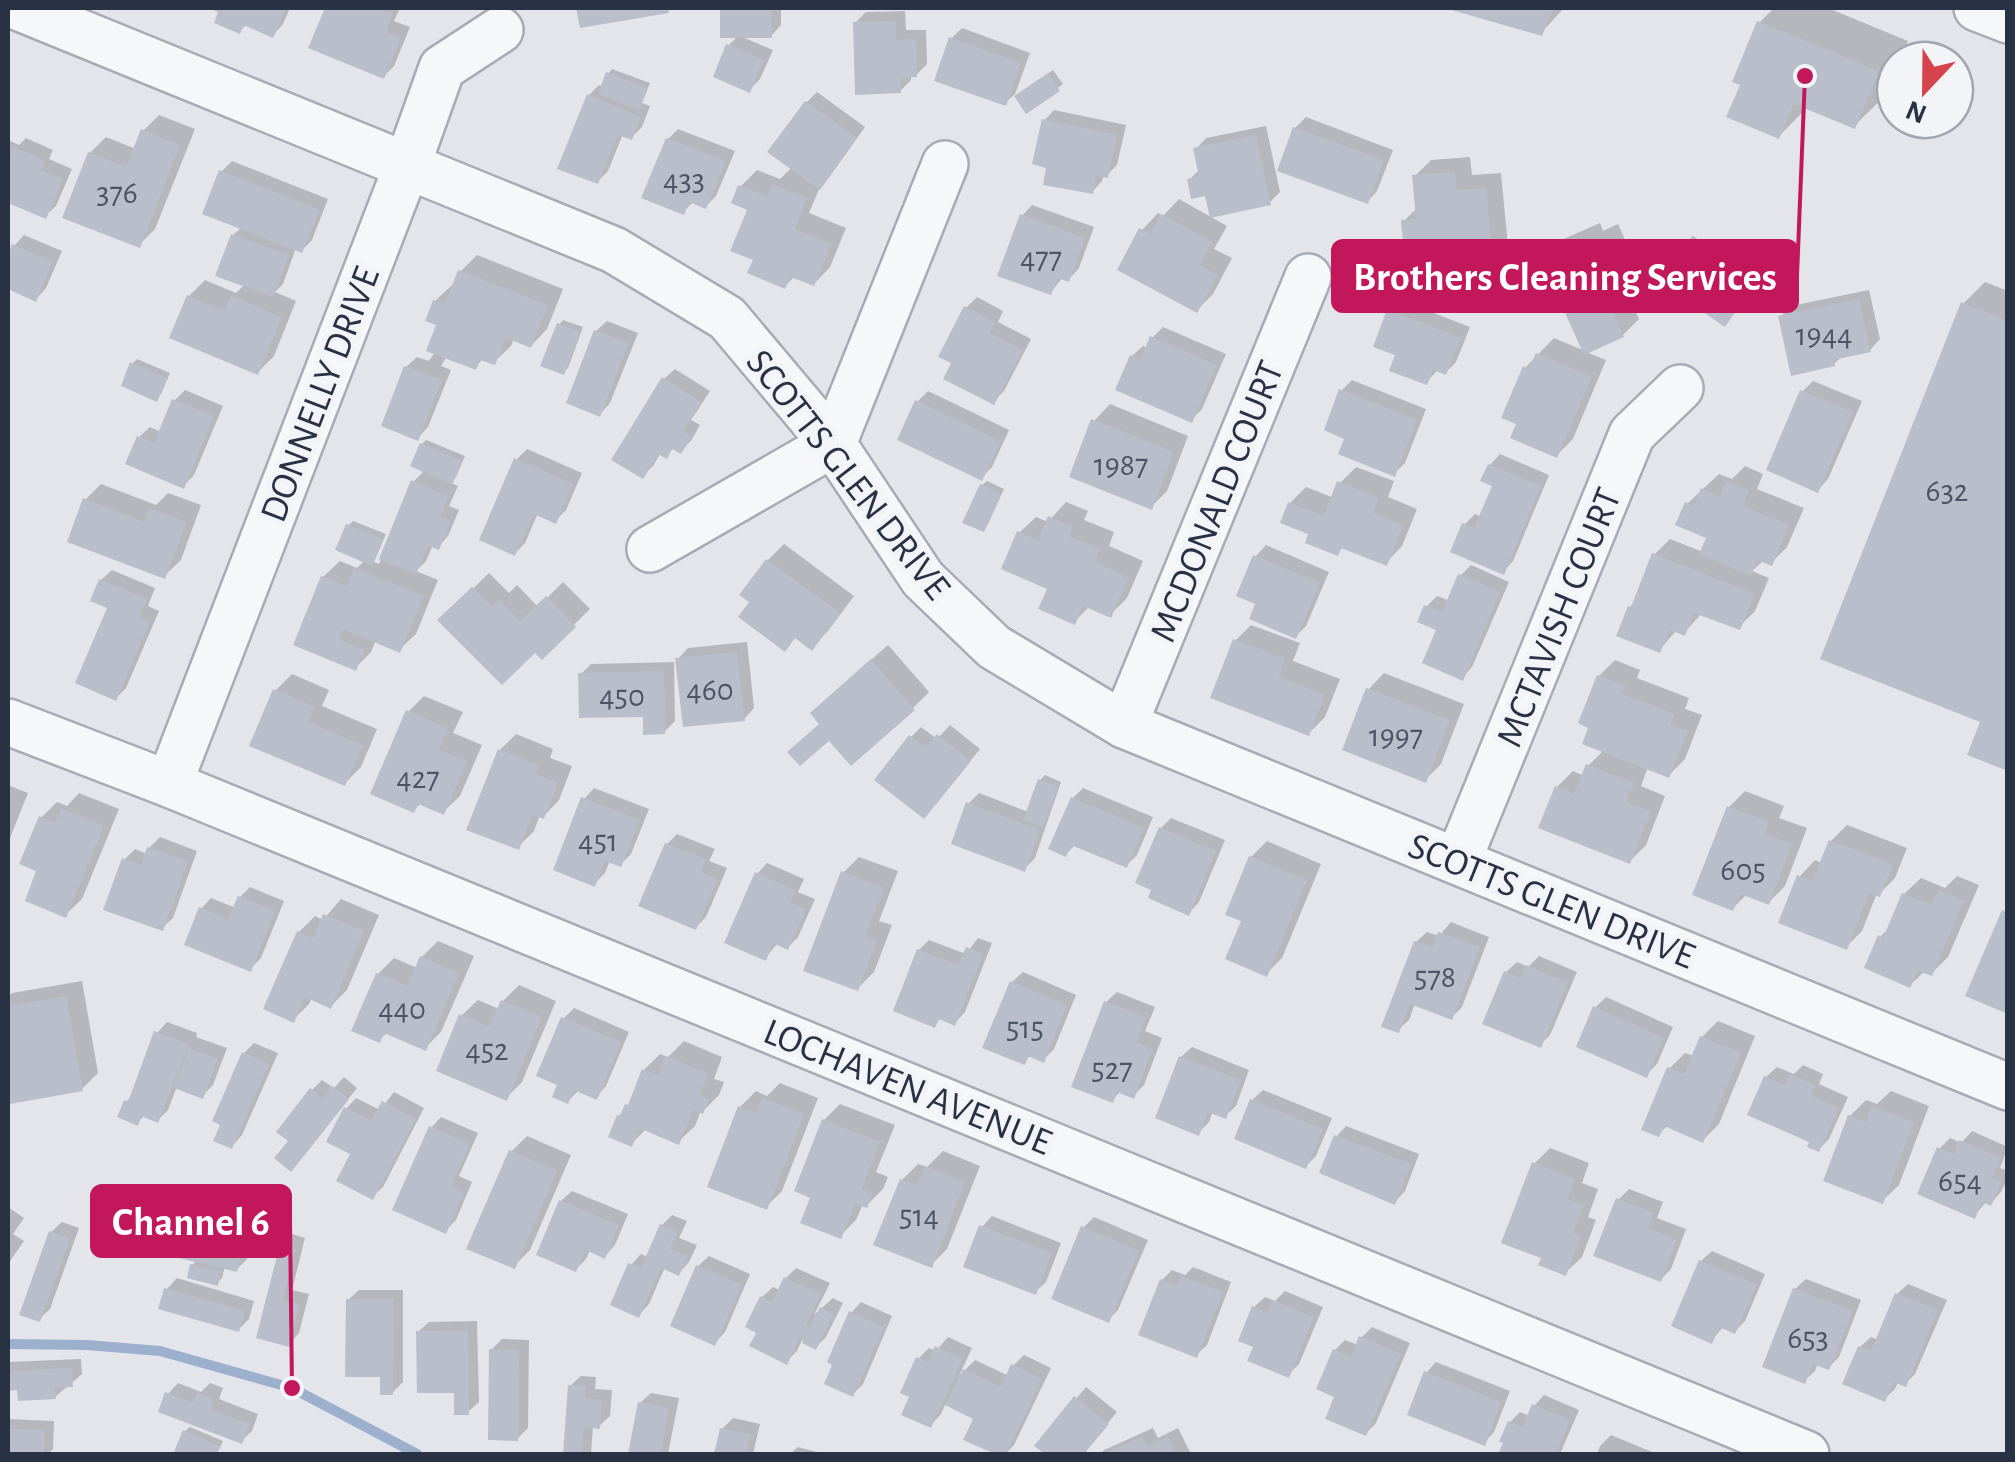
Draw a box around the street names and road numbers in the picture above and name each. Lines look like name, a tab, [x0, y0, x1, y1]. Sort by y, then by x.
street label: DONNELLY DRIVE	[255, 262, 387, 527]
street label: SCOTTS GLEN DRIVE	[739, 343, 956, 607]
street label: MCDONALD COURT	[1144, 356, 1291, 647]
street label: MCTAVISH COURT	[1491, 483, 1629, 752]
street label: SCOTTS GLEN DRIVE	[1403, 827, 1700, 977]
street label: LOCHAVEN AVENUE	[758, 1013, 1056, 1163]

